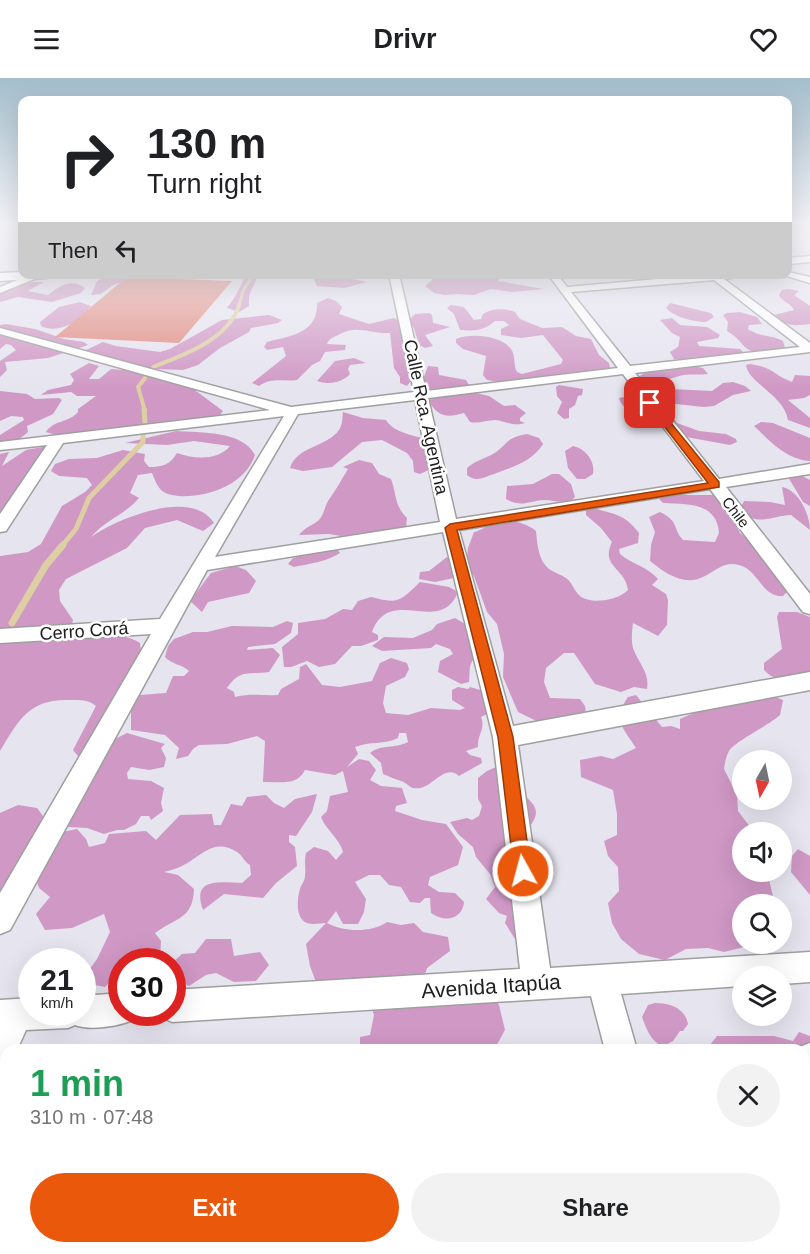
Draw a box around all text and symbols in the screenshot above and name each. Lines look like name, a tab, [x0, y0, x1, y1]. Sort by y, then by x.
icon: menu	[30, 23, 63, 56]
icon: heart	[747, 23, 780, 56]
text: Drivr	[373, 24, 437, 54]
icon: right	[48, 120, 126, 198]
text: 130 m	[147, 120, 266, 167]
text: Turn right	[147, 169, 262, 199]
icon: left	[110, 234, 143, 267]
text: Then	[48, 238, 98, 263]
street label: Calle Rca. Agentina	[400, 338, 452, 497]
pin	[624, 377, 675, 428]
icon: arrive	[633, 386, 666, 419]
street label: Chile	[719, 493, 753, 531]
street label: Cerro Corá	[39, 618, 130, 644]
north arrow	[732, 750, 792, 810]
map controls	[732, 750, 792, 1026]
button: sound	[732, 822, 792, 882]
position arrow	[491, 839, 555, 903]
button: search	[732, 894, 792, 954]
speed limit sign: 30	[108, 948, 186, 1026]
text: 21	[40, 963, 74, 996]
button: layers	[732, 966, 792, 1026]
street label: Avenida Itapúa	[421, 970, 562, 1002]
text: km/h	[41, 994, 73, 1011]
text: 1 min	[30, 1063, 124, 1104]
button: close	[717, 1064, 780, 1127]
text: 310 m · 07:48	[30, 1106, 153, 1128]
button: Exit	[30, 1173, 399, 1242]
button: Share	[411, 1173, 780, 1242]

